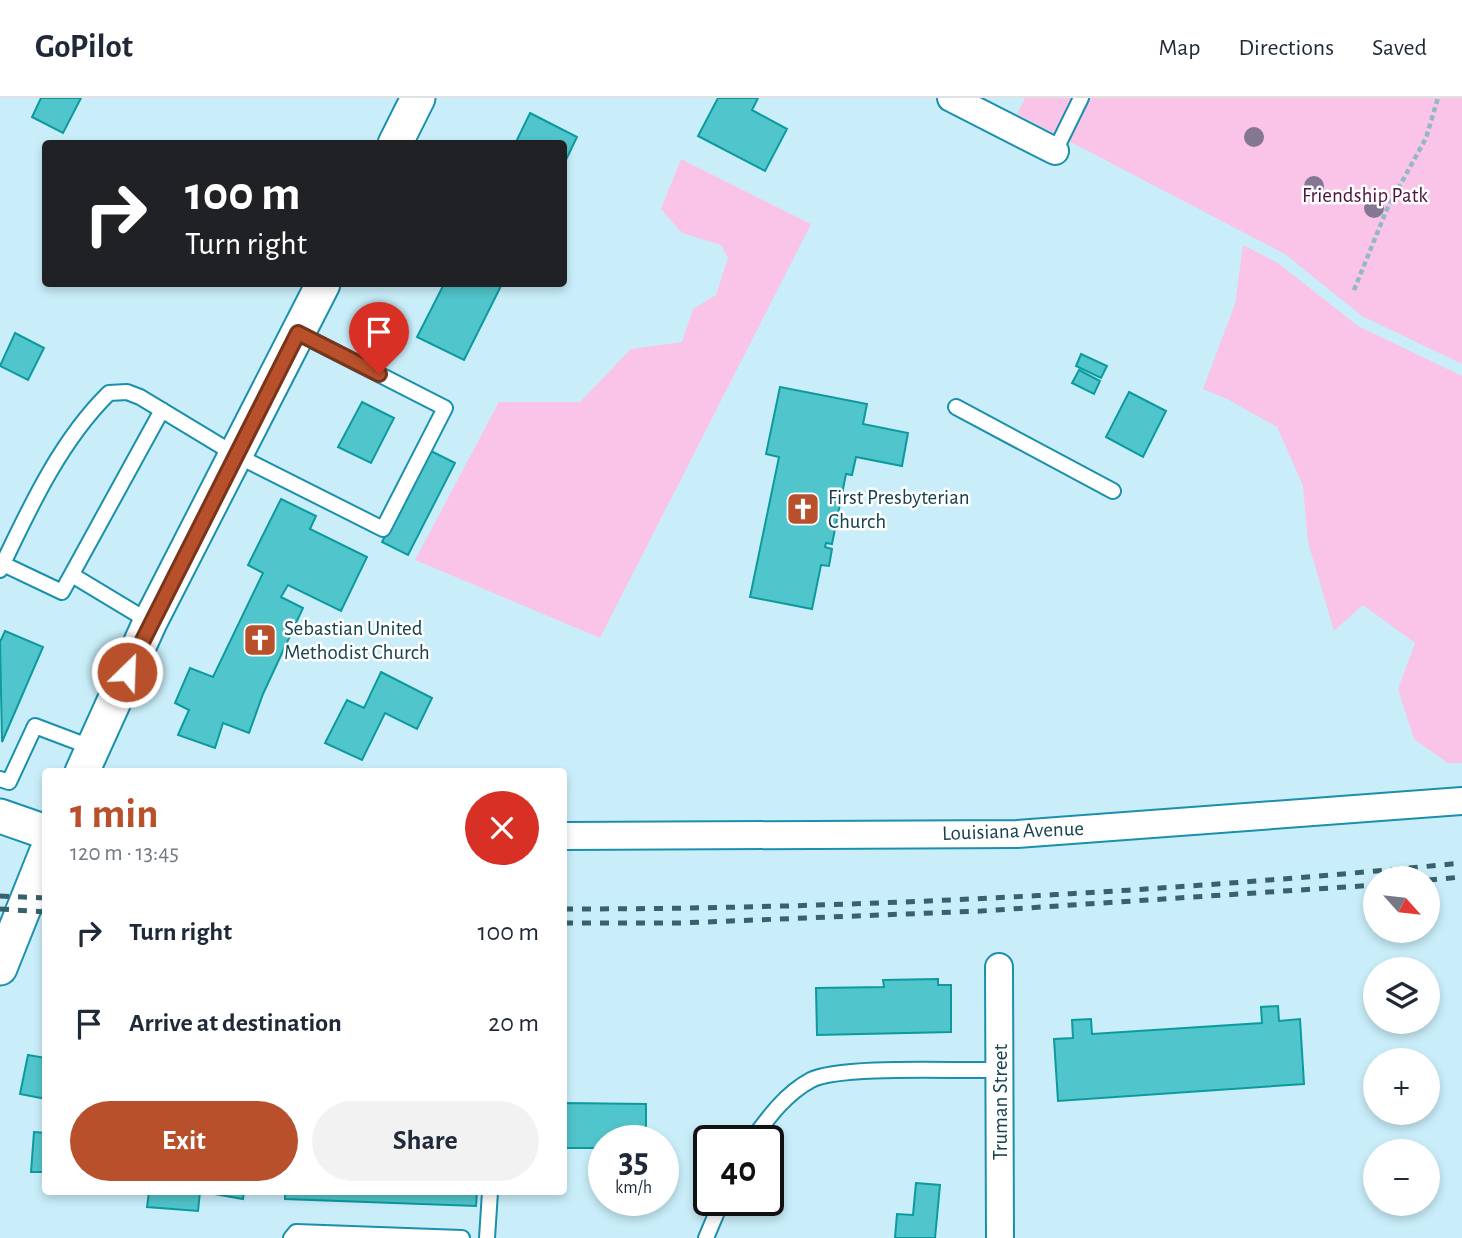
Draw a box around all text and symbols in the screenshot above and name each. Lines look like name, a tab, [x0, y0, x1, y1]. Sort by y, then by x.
text: GoPilot	[35, 31, 133, 64]
text: Map	[1158, 36, 1200, 60]
text: Directions	[1238, 36, 1334, 60]
text: Saved	[1372, 36, 1427, 60]
icon: right	[70, 168, 161, 259]
text: 100 m	[185, 170, 301, 219]
park label: Friendship Patk	[1302, 185, 1428, 206]
text: Turn right	[185, 228, 307, 260]
pin	[349, 302, 409, 374]
icon: arrive	[360, 313, 398, 351]
place label: First Presbyterian Church	[828, 487, 970, 532]
church icon: First Presbyterian Church	[784, 490, 822, 528]
place label: Sebastian United Methodist Church	[284, 618, 430, 663]
church icon: Sebastian United Methodist Church	[241, 621, 279, 659]
position arrow	[90, 635, 164, 709]
button: close	[465, 791, 539, 865]
text: 1 min	[70, 793, 159, 835]
street label: Louisiana Avenue	[942, 818, 1084, 844]
text: 120 m · 13:45	[70, 842, 179, 865]
north arrow	[1363, 866, 1440, 943]
map controls	[1363, 866, 1440, 1216]
icon: right	[70, 914, 108, 952]
text: Turn right	[129, 919, 232, 945]
text: 100 m	[478, 919, 539, 945]
button: layers	[1363, 957, 1440, 1034]
icon: arrive	[70, 1005, 108, 1043]
text: Arrive at destination	[129, 1010, 342, 1036]
text: 20 m	[488, 1010, 539, 1036]
street label: Truman Street	[990, 1044, 1011, 1160]
button: +	[1363, 1048, 1440, 1125]
button: Exit	[70, 1101, 298, 1181]
button: Share	[312, 1101, 539, 1181]
speed limit sign: 40	[693, 1125, 784, 1216]
button: −	[1363, 1139, 1440, 1216]
text: 35	[618, 1144, 649, 1179]
text: km/h	[615, 1179, 652, 1197]

